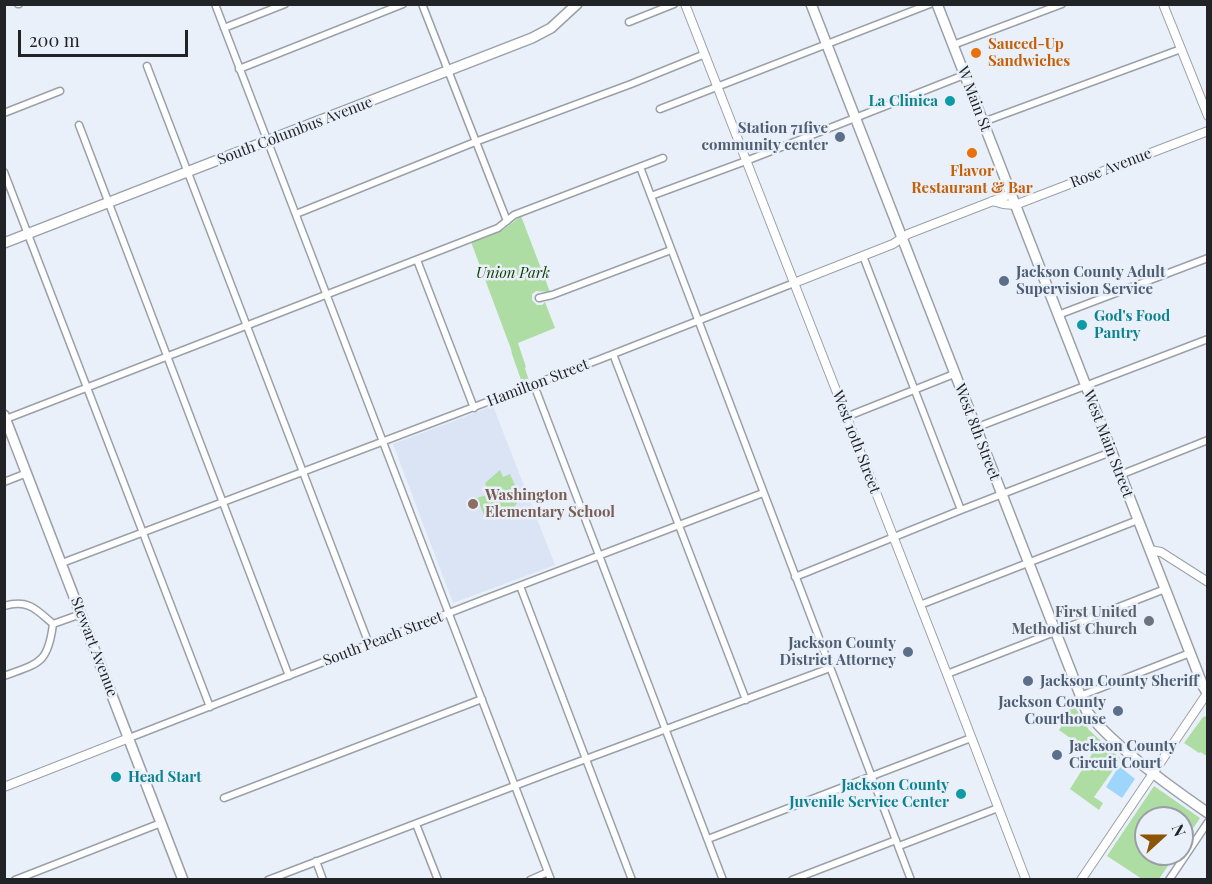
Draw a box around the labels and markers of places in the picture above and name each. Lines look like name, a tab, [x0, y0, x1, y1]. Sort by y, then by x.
place label: Sauced-Up Sandwiches	[988, 35, 1070, 70]
marker: Sauced-Up Sandwiches	[969, 46, 983, 60]
place label: La Clinica	[868, 92, 938, 110]
marker: La Clinica	[943, 94, 957, 108]
place label: Station 71five community center	[702, 119, 828, 154]
marker: Station 71five community center	[833, 130, 847, 144]
marker: Flavor Restaurant & Bar	[965, 146, 979, 160]
place label: Flavor Restaurant & Bar	[911, 162, 1033, 197]
place label: Jackson County Adult Supervision Service	[1016, 263, 1165, 298]
marker: Jackson County Adult Supervision Service	[997, 274, 1011, 288]
place label: God's Food Pantry	[1094, 307, 1170, 342]
marker: God's Food Pantry	[1075, 318, 1089, 332]
place label: Washington Elementary School	[485, 486, 615, 521]
marker: Washington Elementary School	[466, 497, 480, 511]
place label: First United Methodist Church	[1011, 603, 1137, 638]
marker: First United Methodist Church	[1142, 614, 1156, 628]
place label: Jackson County District Attorney	[780, 634, 896, 669]
marker: Jackson County District Attorney	[901, 645, 915, 659]
place label: Jackson County Sheriff	[1040, 672, 1198, 690]
marker: Jackson County Sheriff	[1021, 674, 1035, 688]
place label: Jackson County Courthouse	[998, 693, 1106, 728]
marker: Jackson County Courthouse	[1111, 704, 1125, 718]
place label: Jackson County Circuit Court	[1069, 737, 1177, 772]
marker: Jackson County Circuit Court	[1050, 748, 1064, 762]
place label: Head Start	[128, 768, 202, 786]
marker: Head Start	[109, 770, 123, 784]
place label: Jackson County Juvenile Service Center	[789, 776, 949, 811]
marker: Jackson County Juvenile Service Center	[954, 787, 968, 801]

